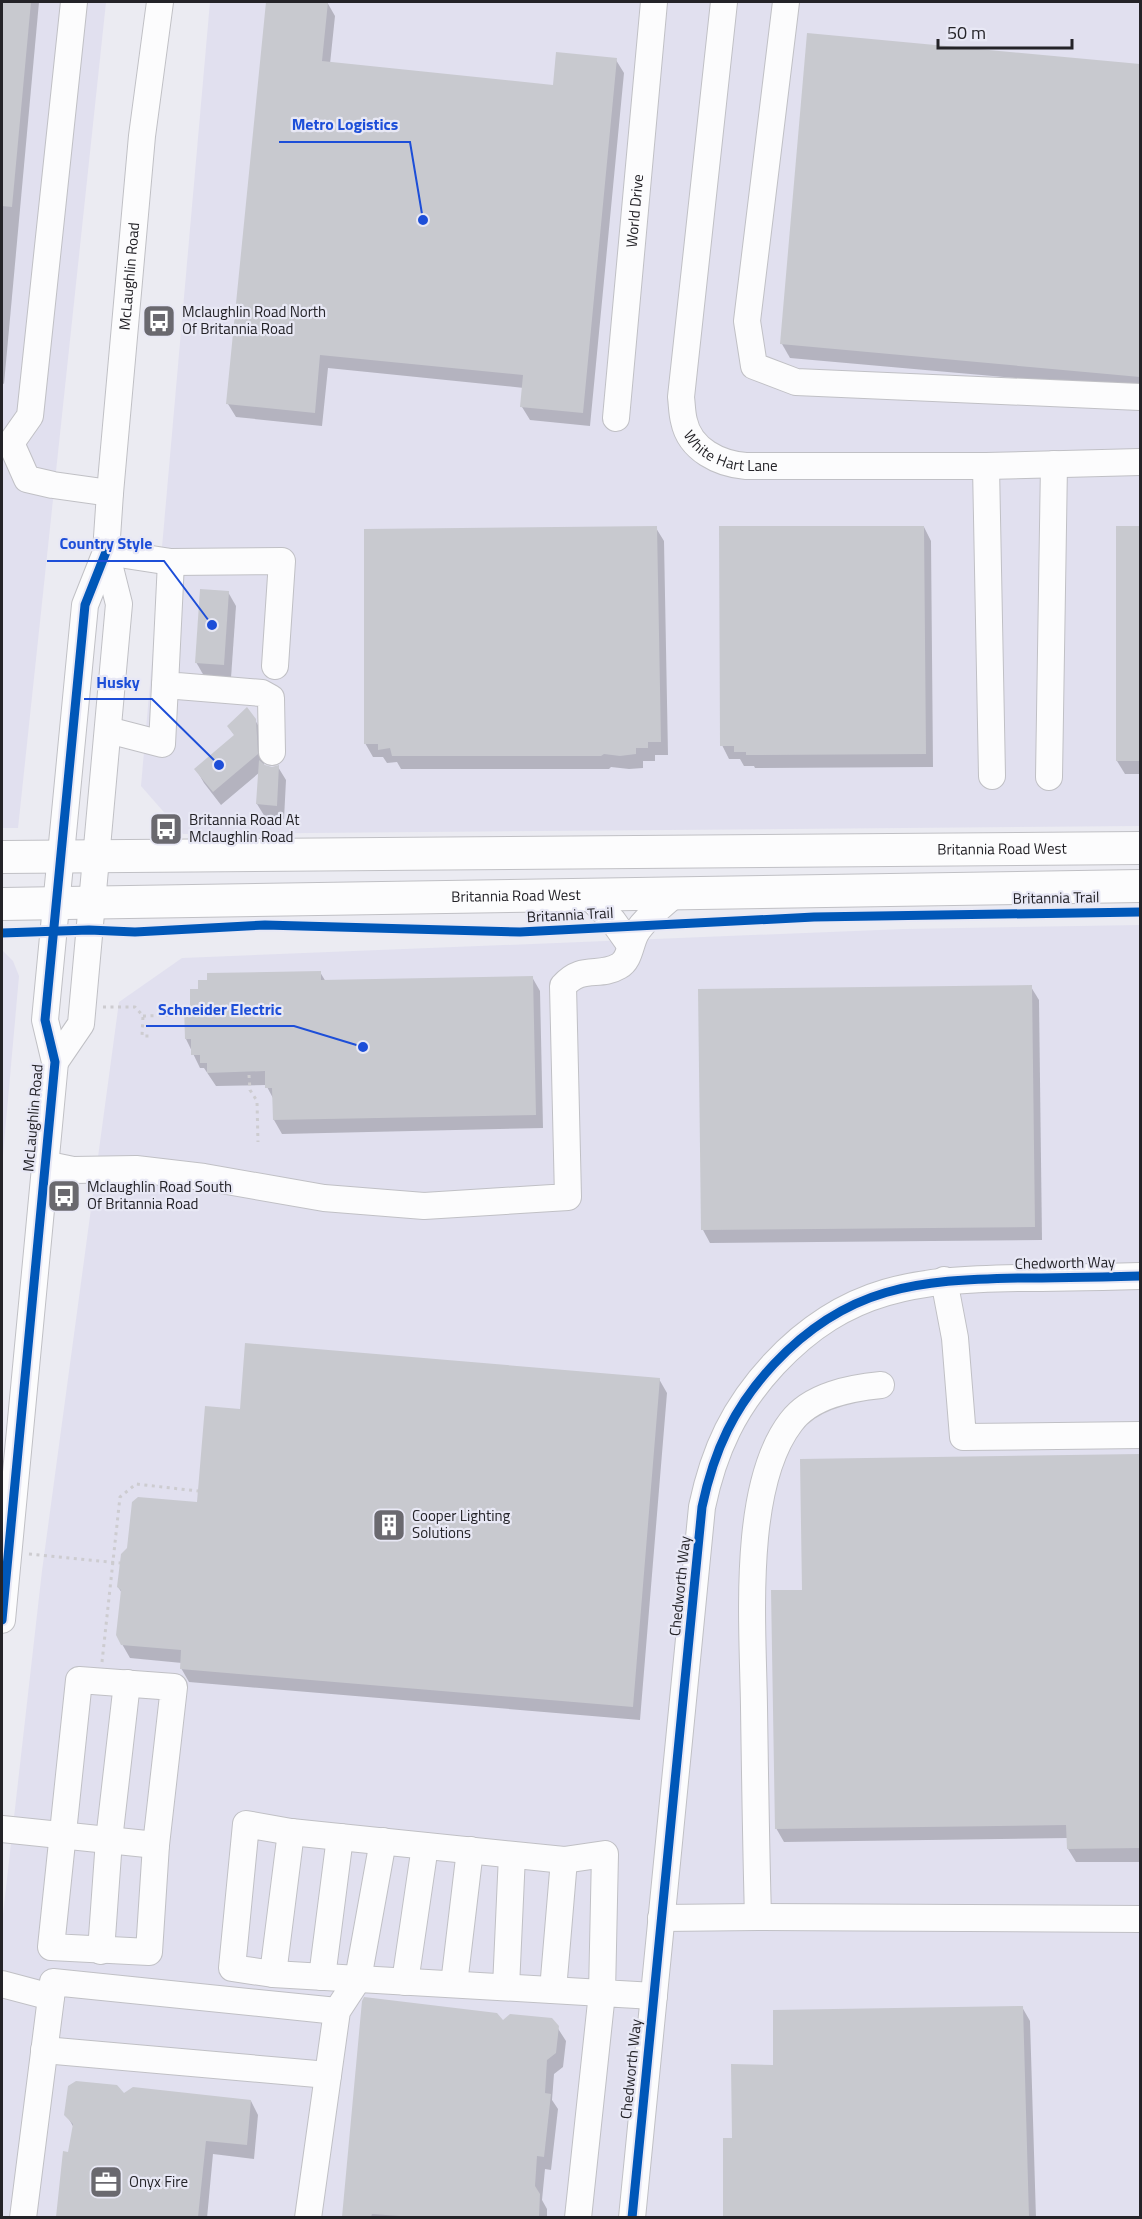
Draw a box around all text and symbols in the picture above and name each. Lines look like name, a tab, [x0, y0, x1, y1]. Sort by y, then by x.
scale bar	[938, 12, 1072, 50]
text: 50 m	[947, 19, 986, 46]
callout: Metro Logistics	[279, 108, 410, 142]
text: Metro Logistics	[292, 112, 398, 136]
street label: World Drive	[620, 173, 649, 249]
street label: McLaughlin Road	[113, 221, 145, 331]
place label: Mclaughlin Road North Of Britannia Road	[182, 300, 326, 340]
bus stop icon: Mclaughlin Road North Of Britannia Road	[141, 303, 177, 339]
street label: White Hart Lane	[678, 425, 778, 477]
callout: Country Style	[47, 527, 164, 561]
text: Country Style	[60, 531, 153, 555]
callout: Husky	[84, 665, 152, 699]
text: Husky	[96, 670, 140, 694]
place label: Britannia Road At Mclaughlin Road	[189, 808, 300, 848]
bus stop icon: Britannia Road At Mclaughlin Road	[148, 811, 184, 847]
street label: Britannia Road West	[937, 837, 1067, 861]
street label: Britannia Road West	[451, 883, 582, 908]
street label: Britannia Trail	[1012, 885, 1100, 910]
street label: Britannia Trail	[526, 901, 614, 928]
callout: Schneider Electric	[146, 992, 294, 1026]
text: Schneider Electric	[158, 997, 282, 1021]
street label: McLaughlin Road	[16, 1063, 49, 1173]
place label: Mclaughlin Road South Of Britannia Road	[87, 1175, 232, 1215]
bus stop icon: Mclaughlin Road South Of Britannia Road	[46, 1178, 82, 1214]
street label: Chedworth Way	[1015, 1250, 1115, 1275]
place label: Cooper Lighting Solutions	[412, 1504, 511, 1544]
building icon: Cooper Lighting Solutions	[371, 1507, 407, 1543]
street label: Chedworth Way	[663, 1535, 696, 1637]
street label: Chedworth Way	[614, 2018, 647, 2120]
office icon: Onyx Fire	[88, 2164, 124, 2200]
place label: Onyx Fire	[129, 2170, 188, 2193]

